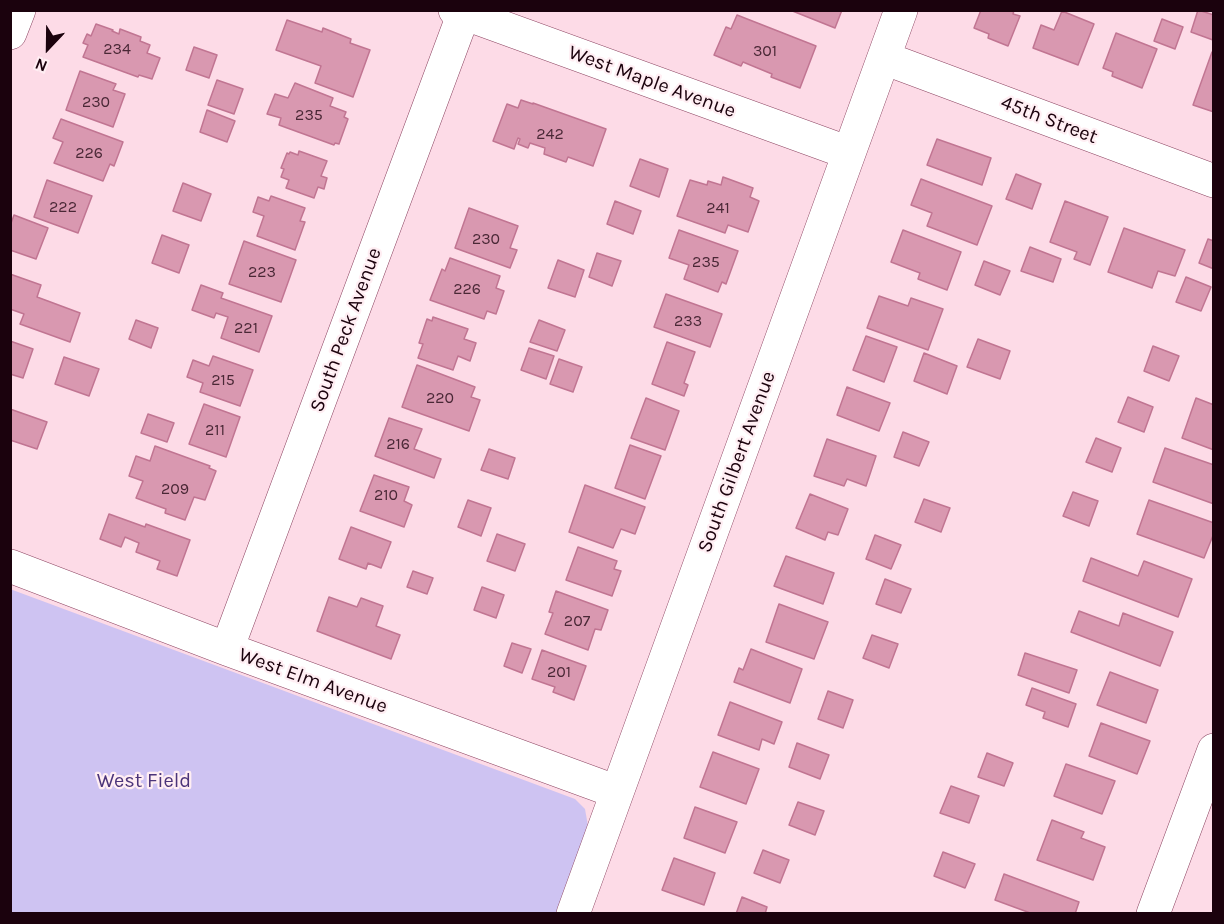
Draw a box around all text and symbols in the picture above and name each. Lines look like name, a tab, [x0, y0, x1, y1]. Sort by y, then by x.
north arrow	[18, 18, 78, 78]
house number: 234	[103, 39, 131, 59]
street label: West Maple Avenue	[565, 41, 739, 123]
house number: 301	[753, 41, 777, 61]
text: N	[32, 54, 50, 76]
street label: 45th Street	[997, 91, 1101, 149]
house number: 230	[82, 92, 110, 112]
house number: 235	[295, 105, 323, 125]
house number: 242	[536, 124, 564, 144]
house number: 226	[75, 143, 103, 163]
house number: 222	[49, 197, 77, 217]
house number: 241	[706, 198, 730, 218]
house number: 230	[472, 229, 500, 249]
street label: South Peck Avenue	[305, 245, 387, 415]
house number: 235	[692, 252, 720, 272]
house number: 223	[248, 262, 276, 282]
house number: 226	[453, 279, 481, 299]
house number: 233	[674, 311, 702, 331]
house number: 221	[234, 318, 258, 338]
street label: South Gilbert Avenue	[693, 368, 781, 556]
house number: 215	[211, 370, 235, 390]
house number: 220	[426, 388, 454, 408]
house number: 211	[205, 420, 225, 440]
house number: 216	[386, 434, 410, 454]
house number: 209	[161, 479, 189, 499]
house number: 210	[374, 485, 398, 505]
house number: 207	[564, 611, 590, 631]
street label: West Elm Avenue	[235, 643, 391, 719]
house number: 201	[547, 662, 571, 682]
park label: West Field	[97, 769, 191, 793]

